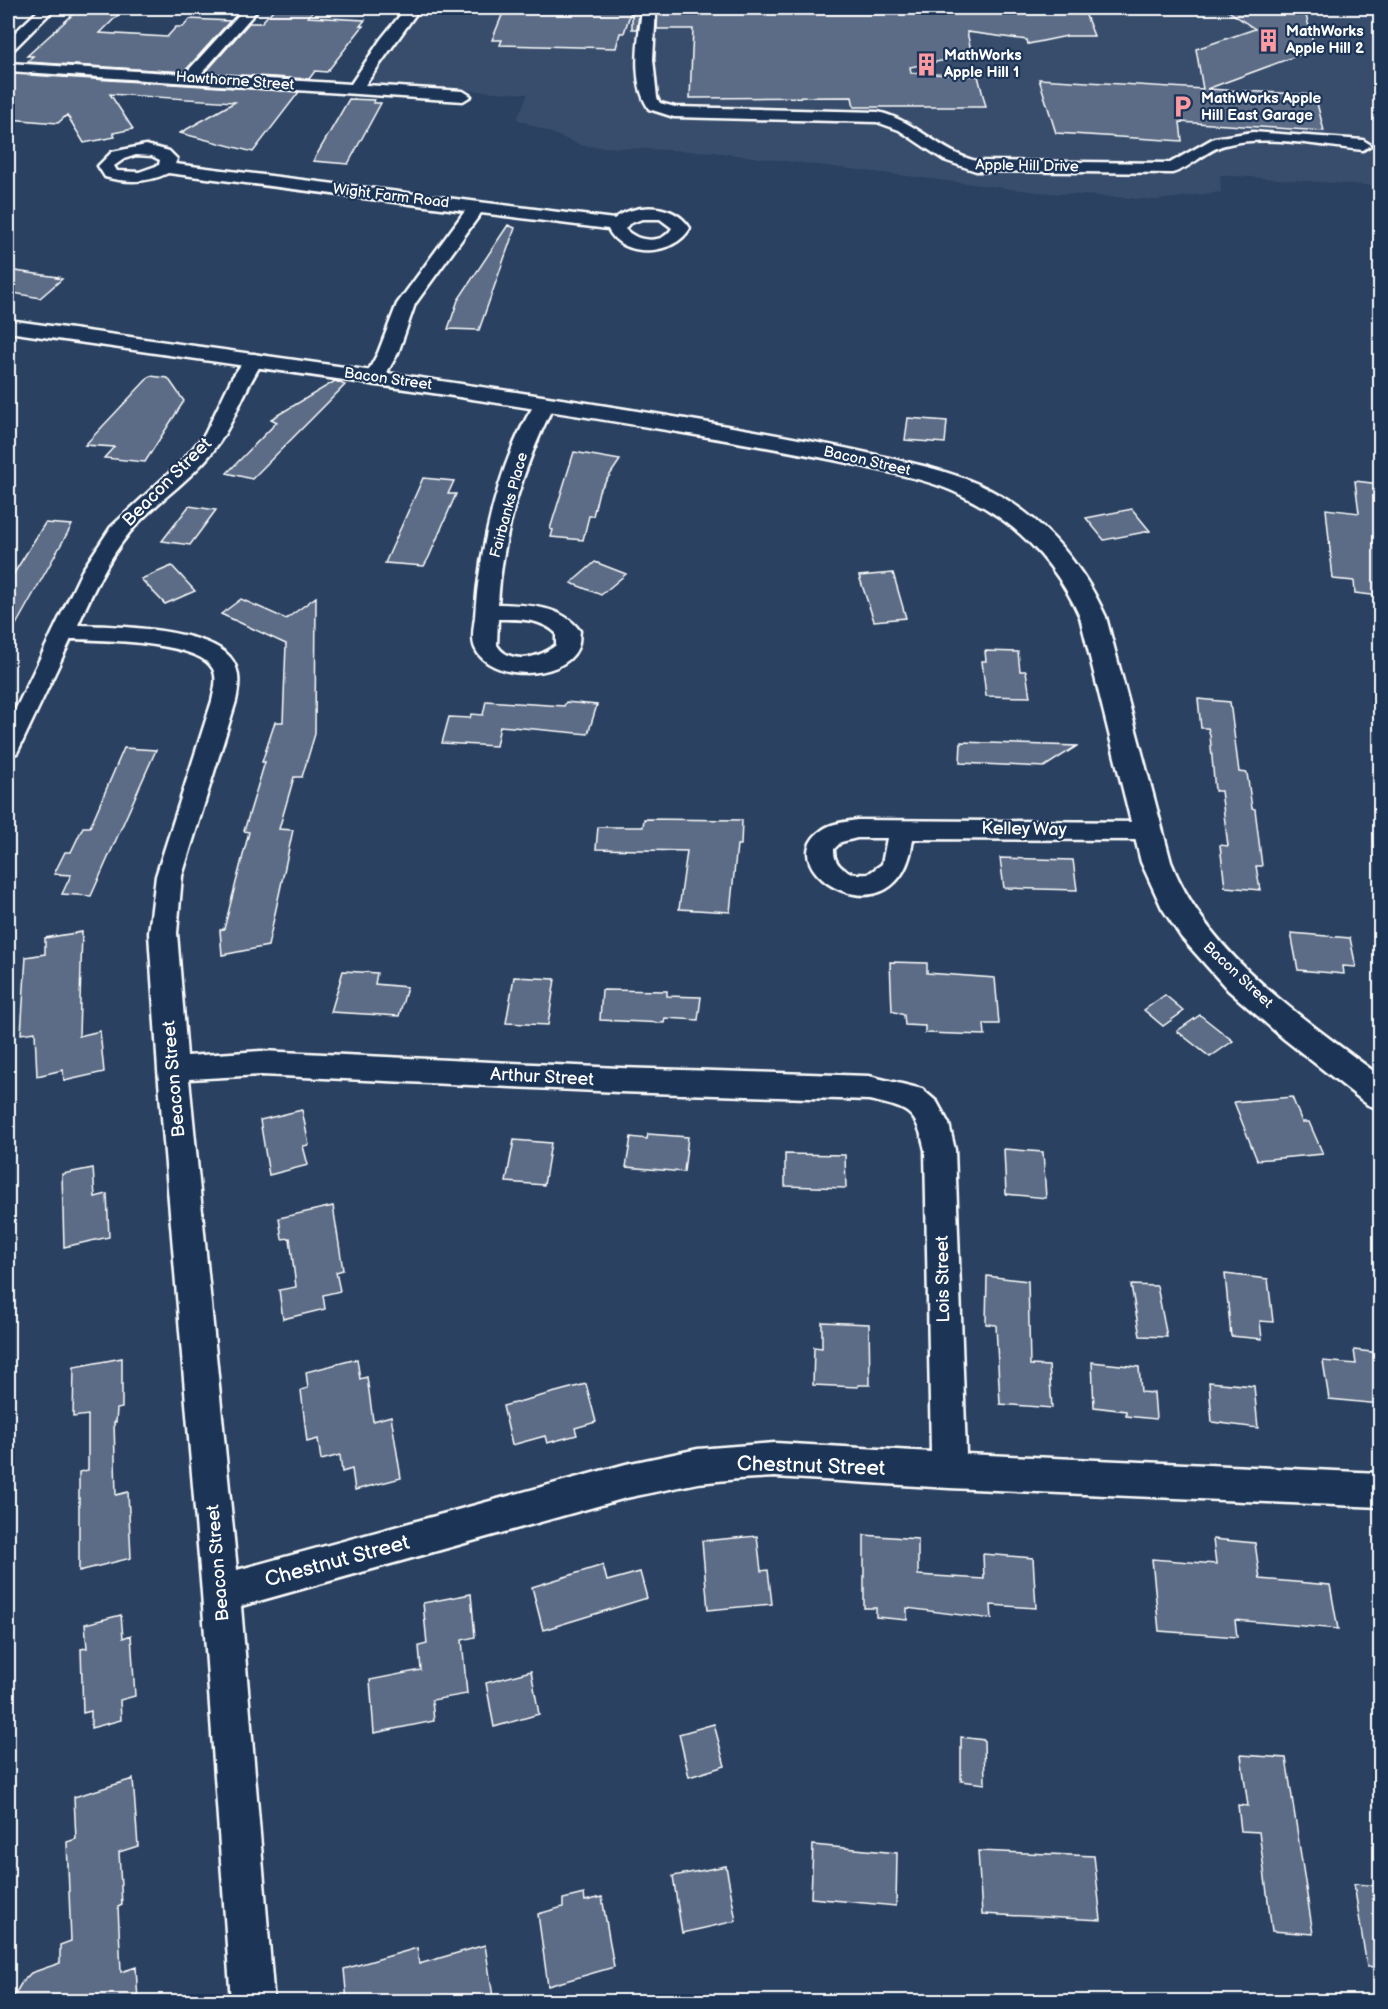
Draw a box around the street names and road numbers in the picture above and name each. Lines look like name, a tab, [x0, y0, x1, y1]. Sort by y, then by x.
street label: Hawthorne Street	[175, 67, 295, 95]
street label: Apple Hill Drive	[975, 156, 1079, 176]
street label: Wight Farm Road	[332, 179, 450, 213]
street label: Bacon Street	[343, 363, 434, 395]
street label: Beacon Street	[118, 433, 216, 531]
street label: Bacon Street	[822, 442, 913, 480]
street label: Fairbanks Place	[486, 450, 532, 560]
street label: Kelley Way	[981, 818, 1068, 840]
street label: Bacon Street	[1199, 938, 1277, 1012]
street label: Beacon Street	[158, 1019, 190, 1138]
street label: Arthur Street	[490, 1064, 595, 1090]
street label: Lois Street	[932, 1235, 954, 1323]
street label: Chestnut Street	[736, 1451, 886, 1481]
street label: Beacon Street	[202, 1503, 234, 1622]
street label: Chestnut Street	[262, 1530, 413, 1592]

